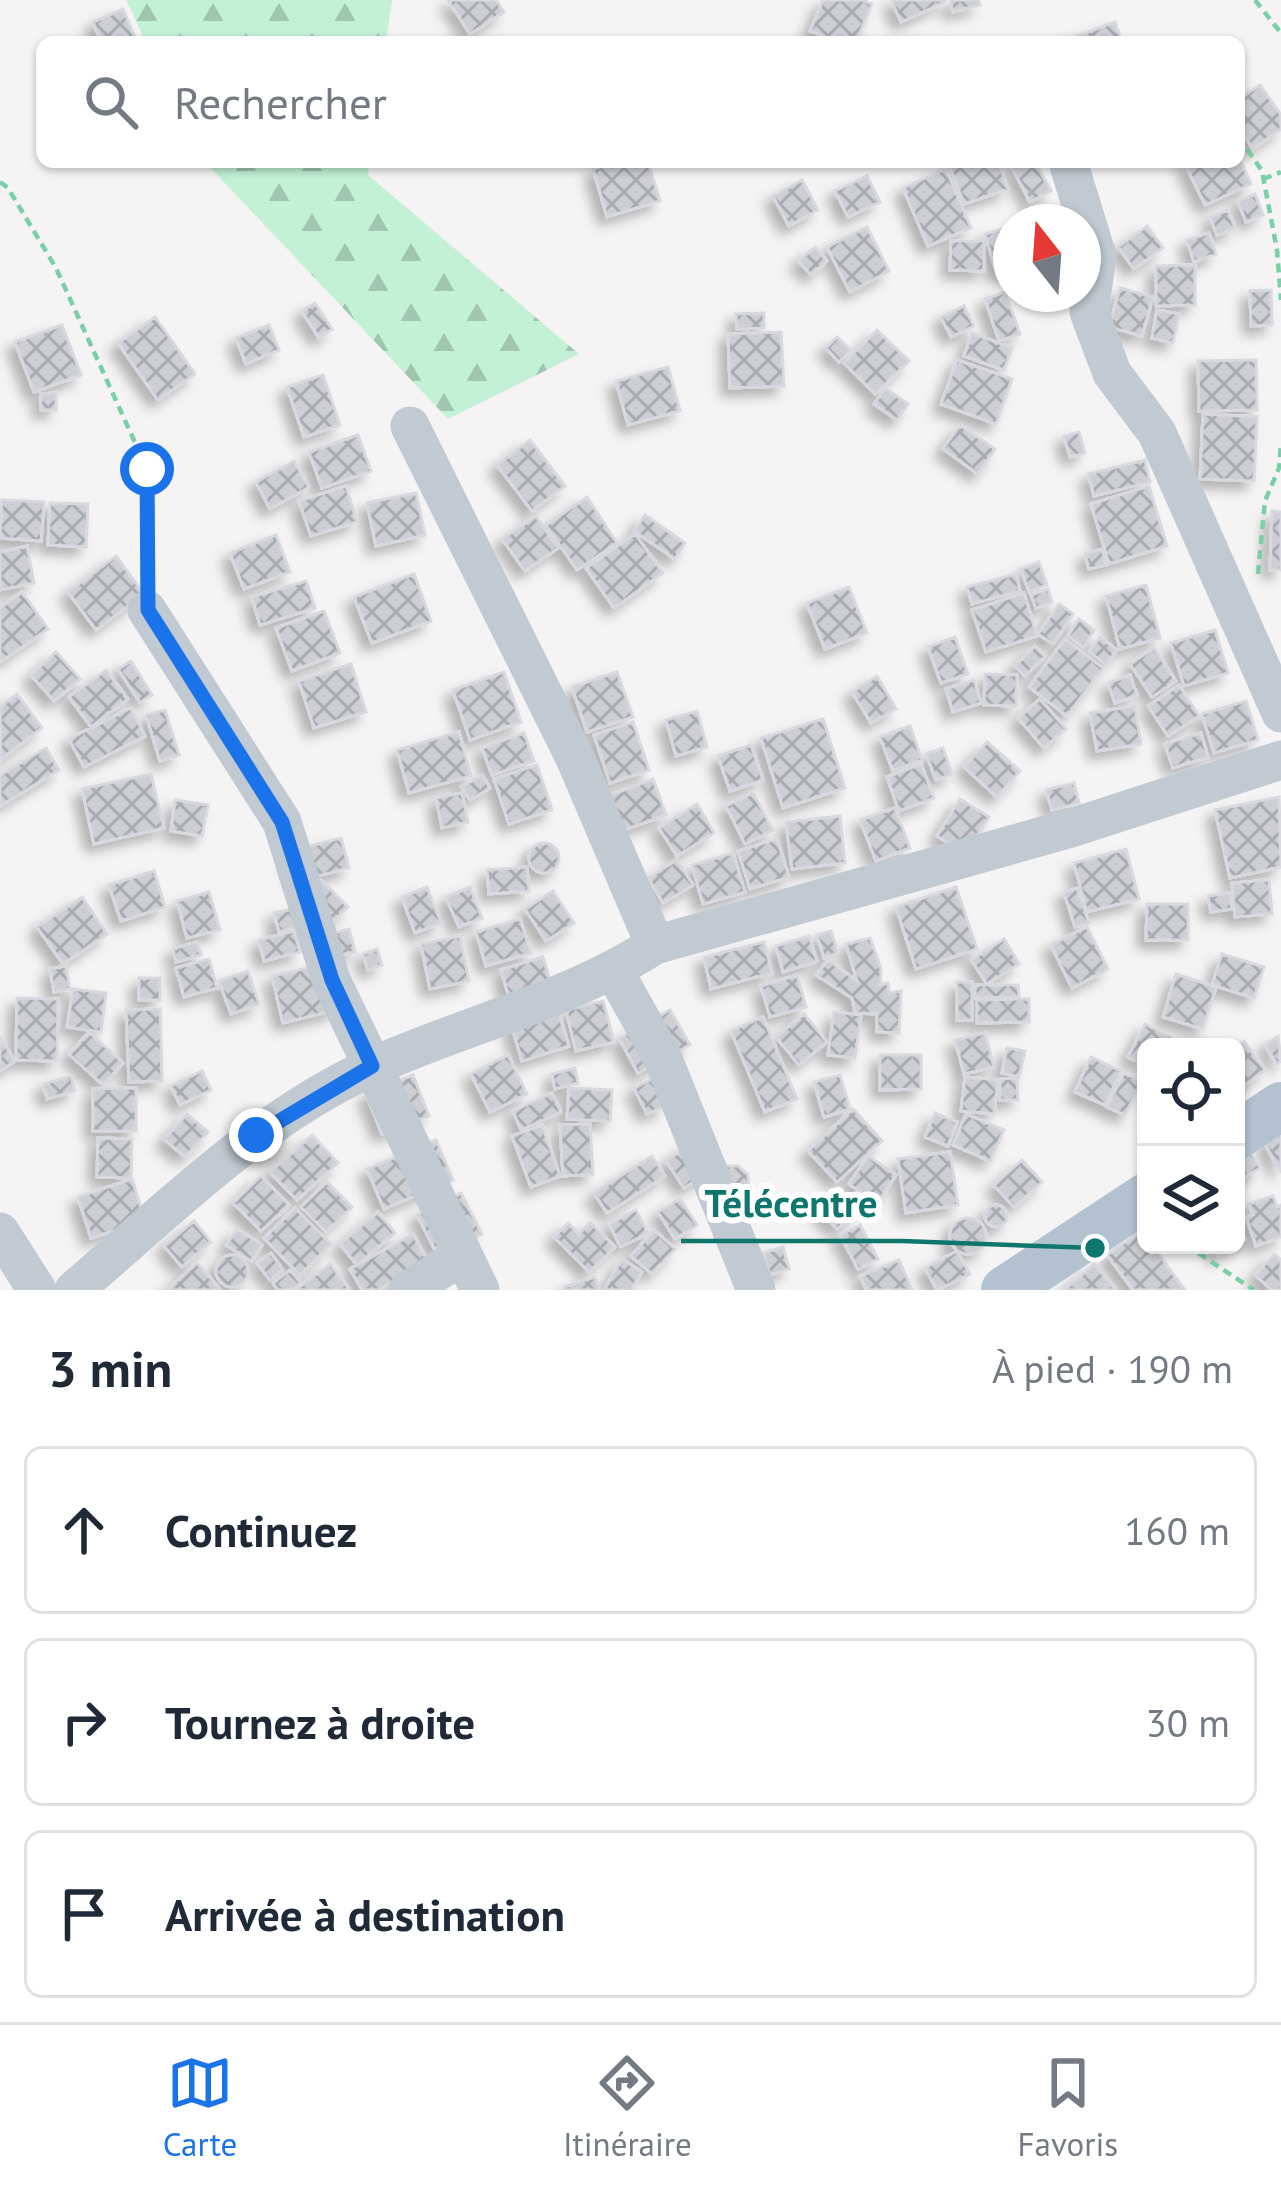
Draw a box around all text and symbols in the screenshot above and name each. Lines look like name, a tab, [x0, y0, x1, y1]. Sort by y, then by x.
search box	[36, 36, 1245, 168]
icon: search	[78, 69, 144, 135]
text: Rechercher	[174, 73, 387, 131]
north arrow	[993, 204, 1101, 312]
route start	[120, 442, 174, 496]
map controls	[1137, 1038, 1245, 1254]
button: locate	[1137, 1038, 1245, 1146]
route end	[229, 1108, 283, 1162]
button: layers	[1137, 1146, 1245, 1254]
callout: Télécentre	[681, 1166, 902, 1241]
text: Télécentre	[704, 1177, 878, 1228]
text: 3 min	[48, 1335, 172, 1401]
text: À pied · 190 m	[992, 1343, 1233, 1394]
icon: ahead	[51, 1497, 117, 1563]
text: Continuez	[165, 1501, 357, 1559]
text: 160 m	[1124, 1505, 1230, 1556]
icon: right	[51, 1689, 117, 1755]
text: Tournez à droite	[165, 1693, 475, 1751]
text: 30 m	[1145, 1697, 1230, 1748]
icon: arrive	[51, 1881, 117, 1947]
text: Arrivée à destination	[165, 1885, 565, 1943]
tab: Carte	[163, 2050, 237, 2165]
tab: Itinéraire	[563, 2050, 692, 2165]
tab: Favoris	[1018, 2050, 1118, 2165]

